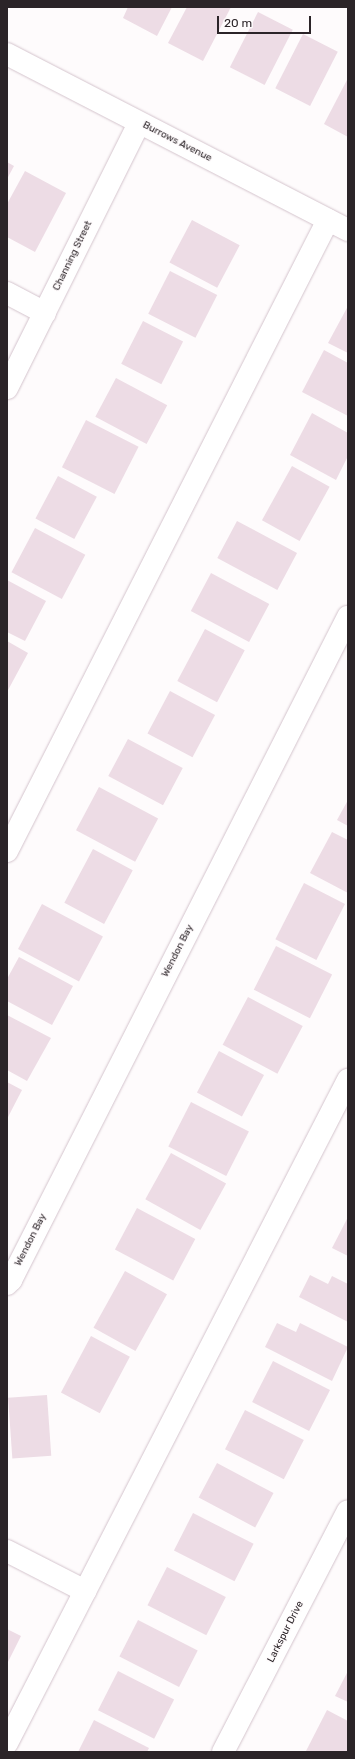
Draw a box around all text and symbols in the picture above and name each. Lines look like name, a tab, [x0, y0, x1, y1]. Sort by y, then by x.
scale bar	[219, 8, 313, 34]
text: 20 m	[224, 16, 252, 30]
street label: Burrows Avenue	[140, 119, 214, 165]
street label: Channing Street	[51, 219, 95, 293]
street label: Wendon Bay	[160, 923, 196, 979]
street label: Wendon Bay	[13, 1212, 49, 1268]
street label: Larkspur Drive	[265, 1599, 307, 1665]

